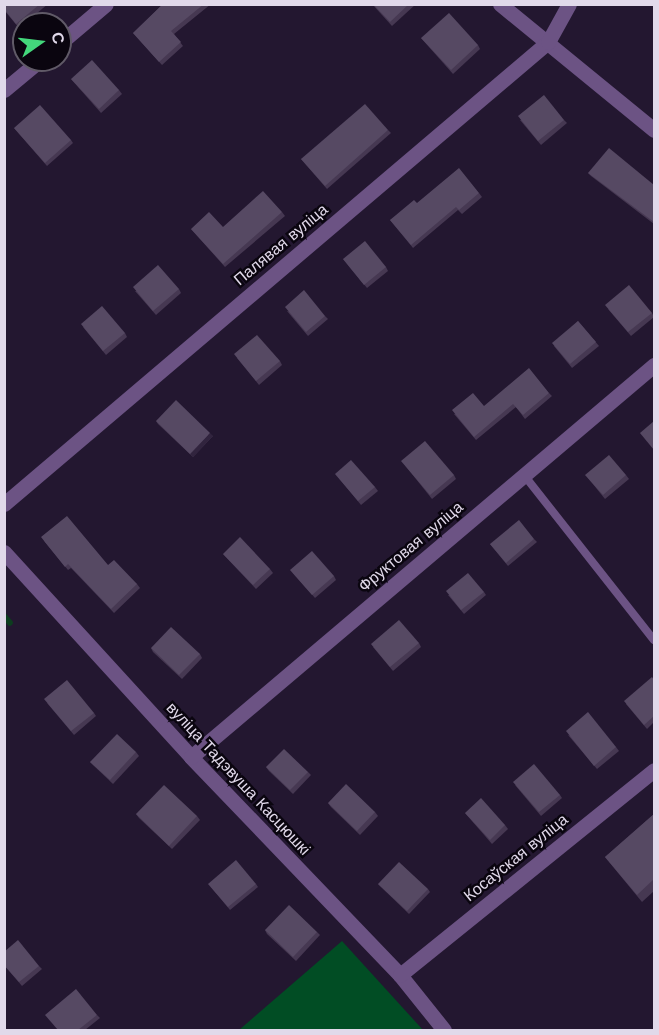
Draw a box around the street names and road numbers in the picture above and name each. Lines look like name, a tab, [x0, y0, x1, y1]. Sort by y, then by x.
street label: Палявая вуліца	[230, 200, 332, 290]
street label: Фруктовая вуліца	[355, 498, 467, 596]
street label: вуліца Тадэвуша Касцюшкі	[162, 699, 314, 859]
street label: Косаўская вуліца	[460, 810, 572, 906]

